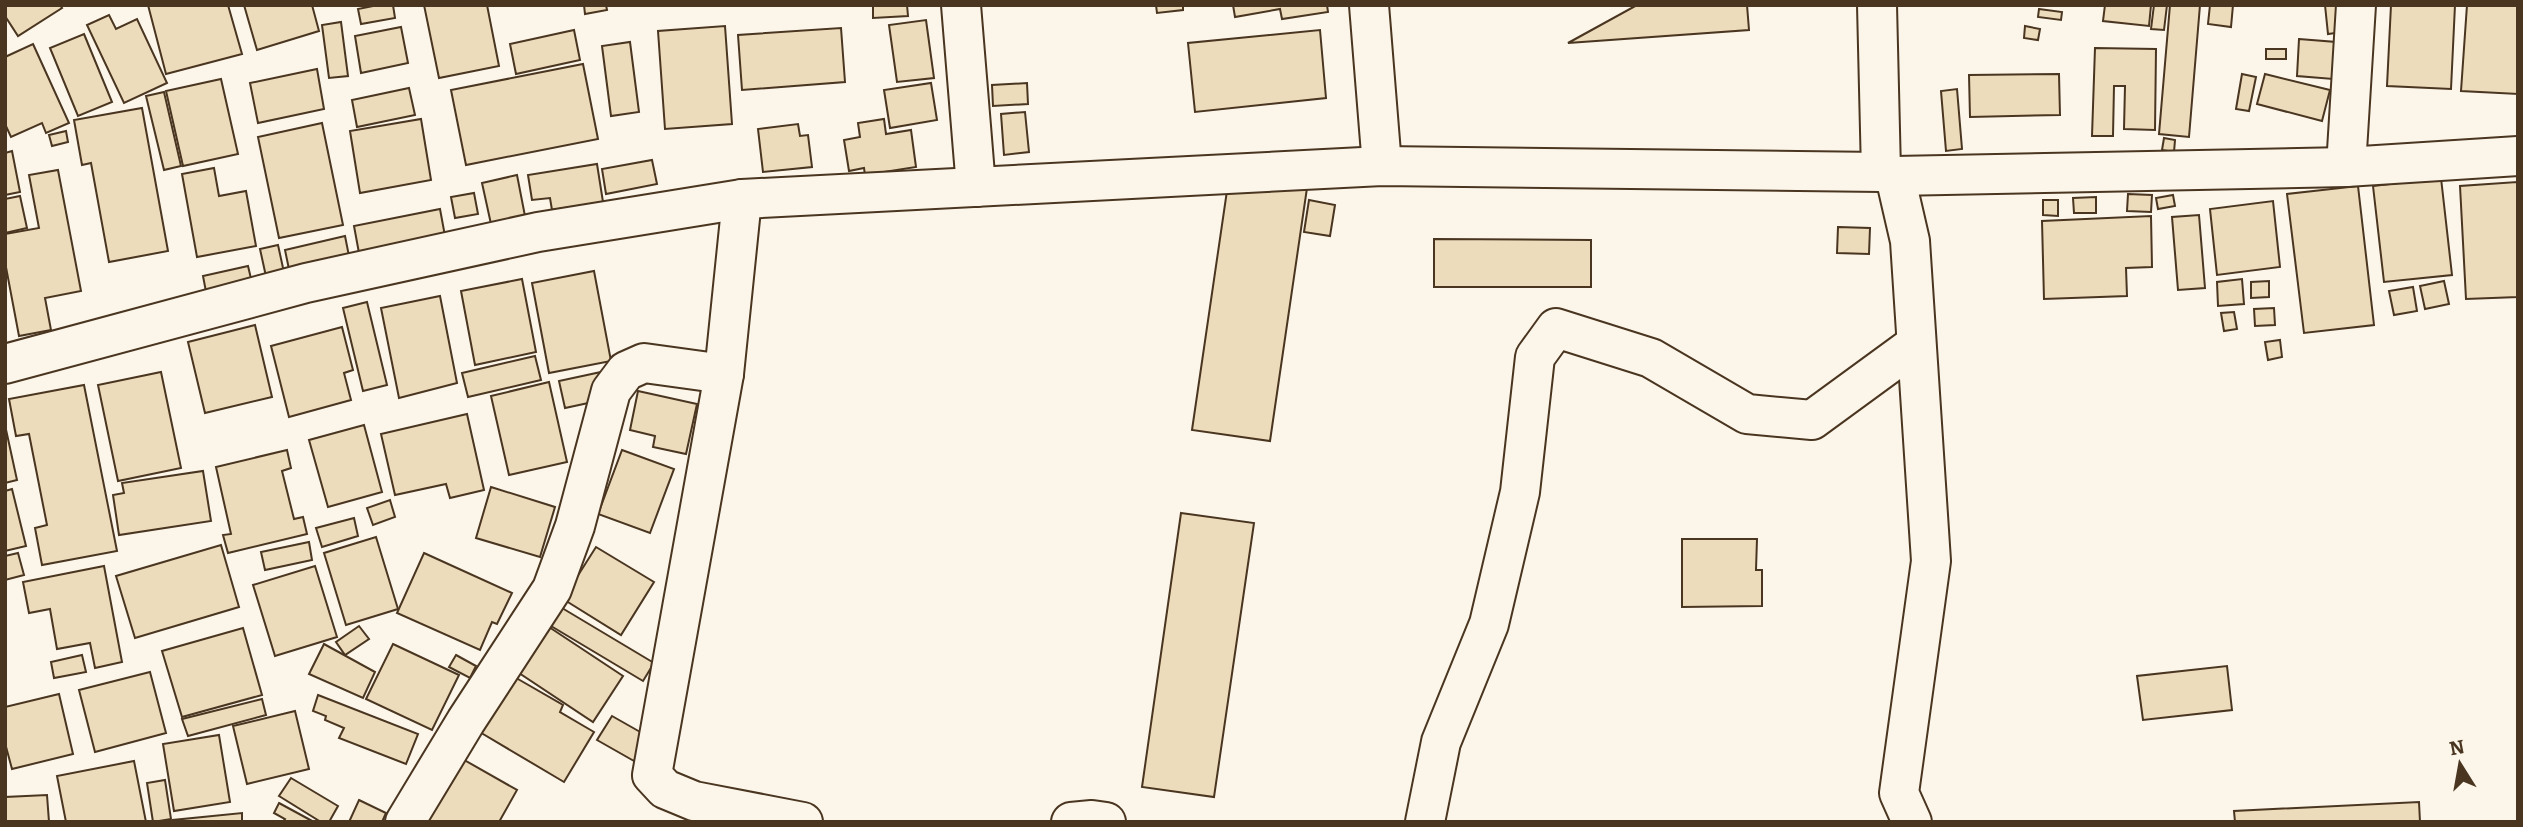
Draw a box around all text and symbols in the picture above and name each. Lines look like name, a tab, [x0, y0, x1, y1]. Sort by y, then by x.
north arrow	[2425, 729, 2495, 799]
text: N	[2447, 735, 2467, 760]

